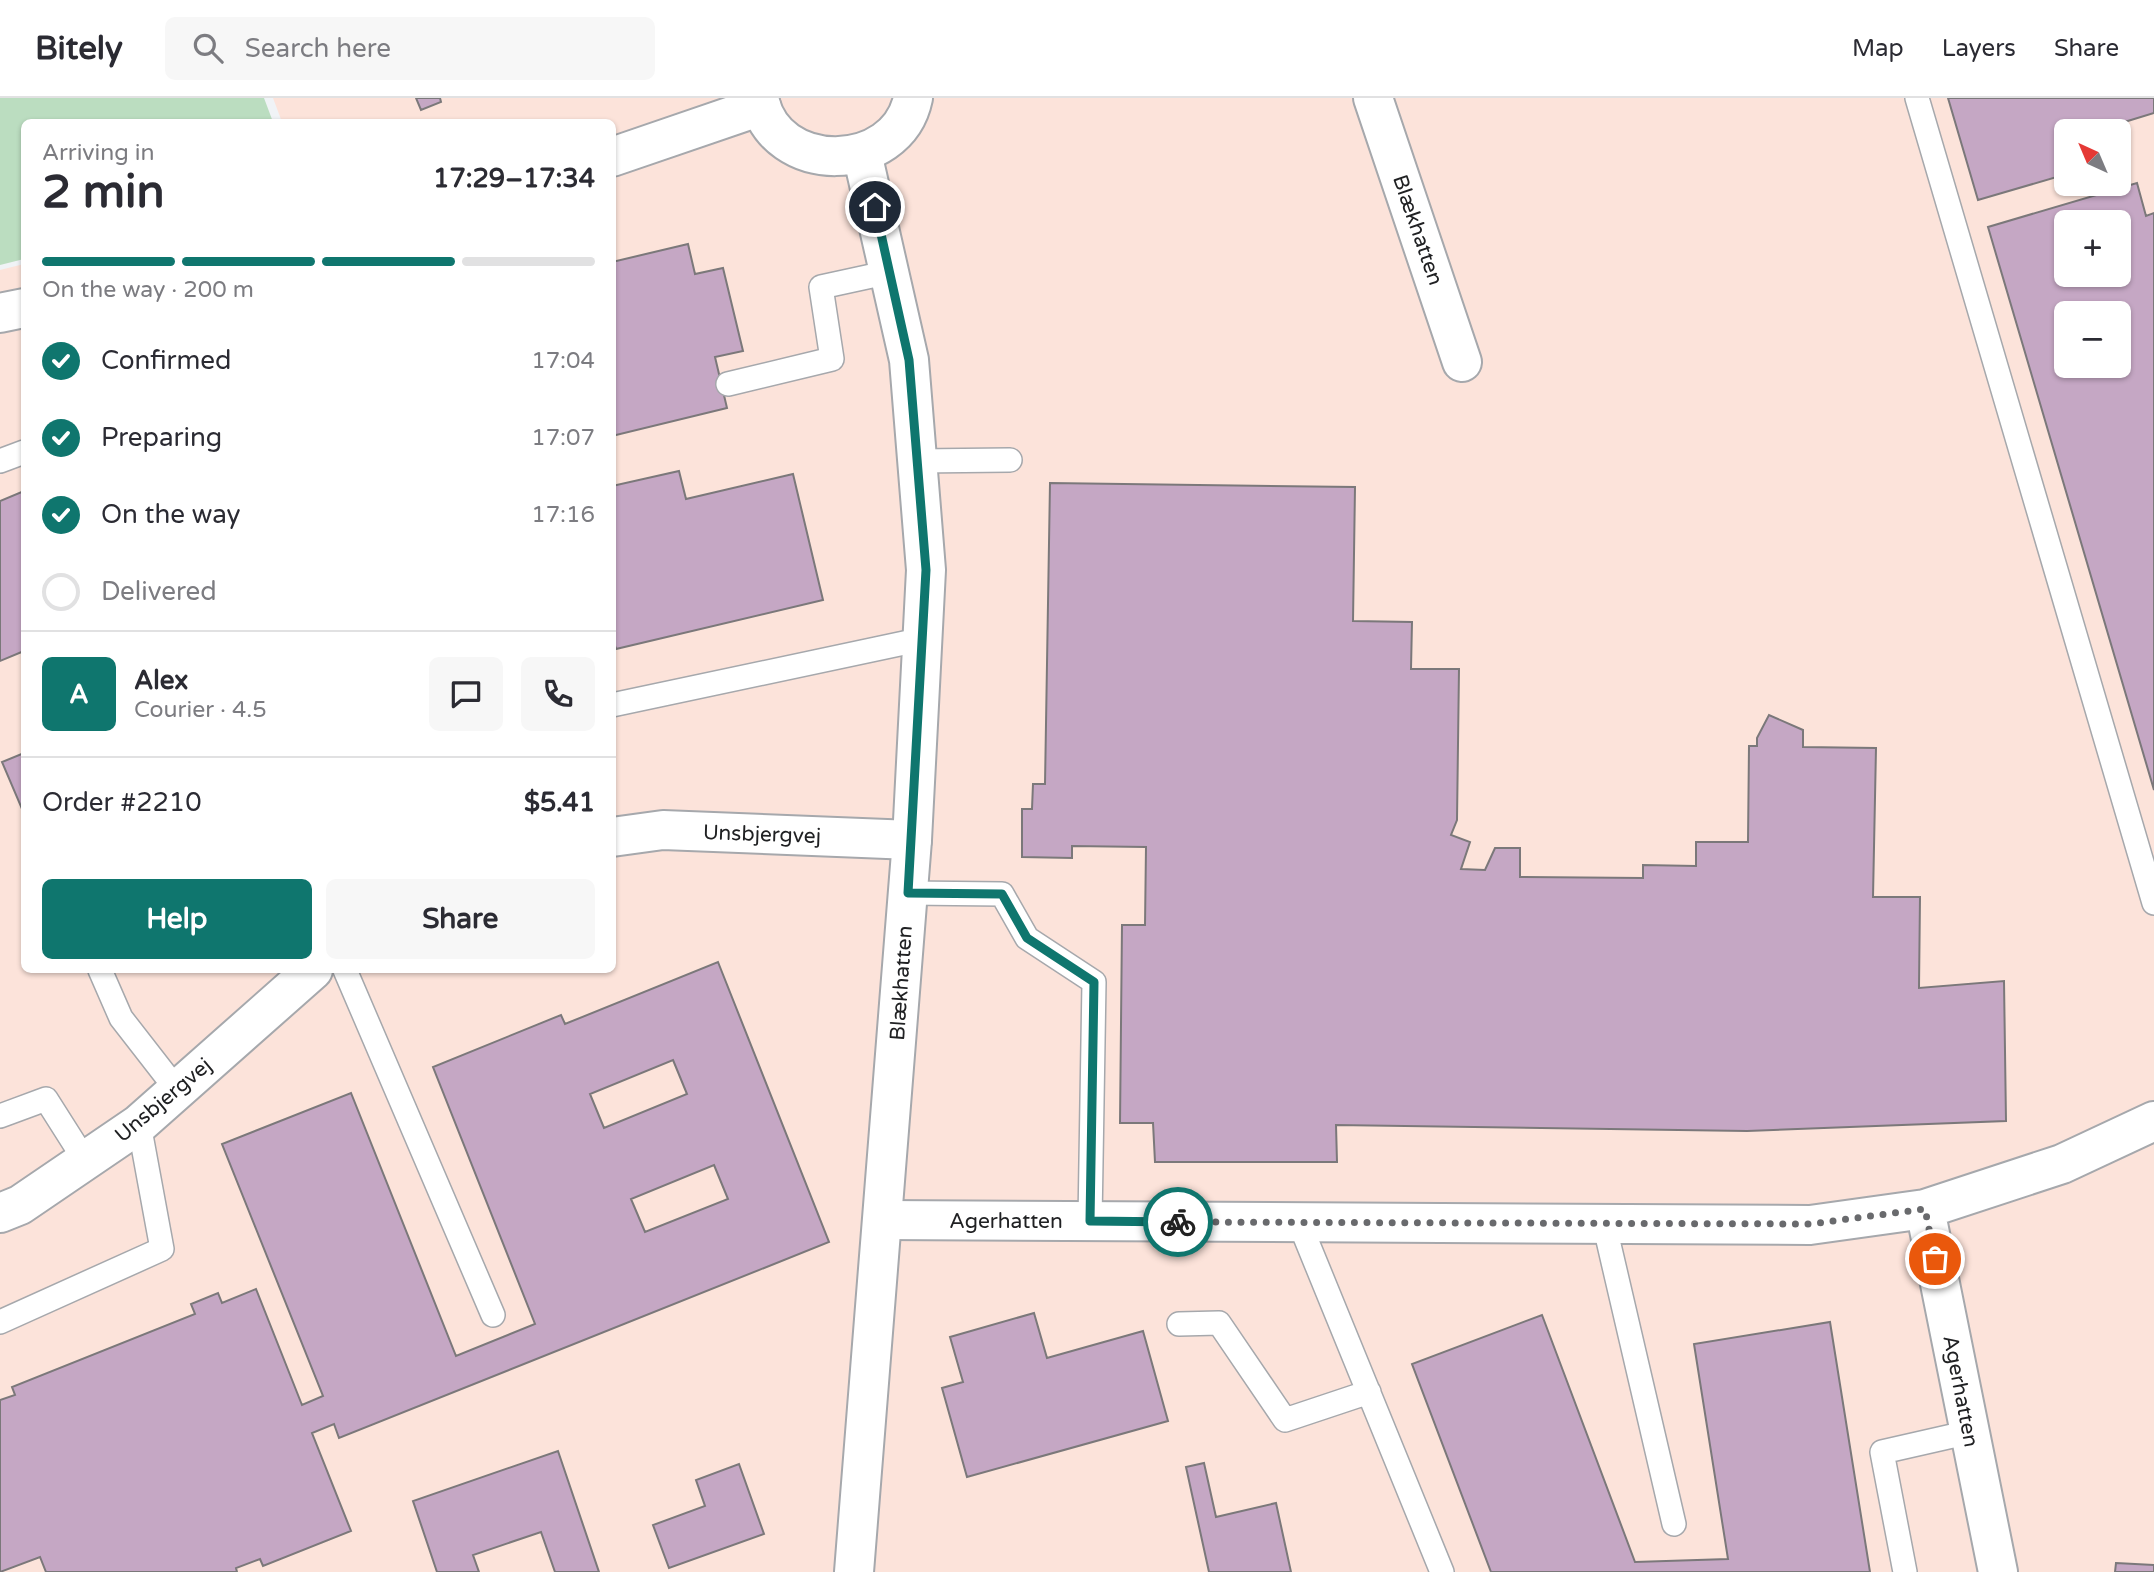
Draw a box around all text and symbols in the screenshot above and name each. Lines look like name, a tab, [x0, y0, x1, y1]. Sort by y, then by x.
search box	[165, 17, 655, 80]
text: Bitely	[35, 29, 123, 68]
icon: search	[189, 29, 227, 67]
text: Search here	[245, 33, 391, 64]
text: Map	[1852, 34, 1904, 63]
text: Layers	[1942, 34, 2016, 63]
text: Share	[2054, 34, 2119, 63]
north arrow	[2054, 119, 2132, 196]
map controls	[2054, 119, 2131, 378]
text: Arriving in	[42, 139, 155, 167]
text: 17:29–17:34	[433, 163, 595, 194]
text: 2 min	[42, 165, 165, 220]
street label: Blækhatten	[1387, 172, 1448, 289]
pin	[845, 177, 905, 237]
icon: home	[856, 188, 894, 226]
button: +	[2054, 210, 2131, 287]
text: On the way · 200 m	[42, 276, 254, 304]
button: −	[2054, 301, 2131, 378]
icon: check	[42, 342, 80, 380]
text: Confirmed	[101, 345, 231, 376]
text: 17:04	[531, 347, 595, 375]
icon: check	[42, 419, 80, 457]
text: Preparing	[101, 422, 222, 453]
text: 17:07	[531, 424, 595, 452]
icon: check	[42, 496, 80, 534]
text: On the way	[101, 499, 241, 530]
text: 17:16	[531, 501, 595, 529]
text: Delivered	[101, 576, 217, 607]
button: chat	[429, 657, 503, 731]
button: phone	[521, 657, 595, 731]
text: Alex	[134, 665, 188, 696]
text: A	[69, 679, 89, 710]
text: Courier · 4.5	[134, 696, 267, 724]
text: Order #2210	[42, 787, 202, 818]
text: $5.41	[524, 787, 595, 818]
street label: Unsbjergvej	[703, 820, 821, 849]
button: Help	[42, 879, 312, 959]
button: Share	[326, 879, 595, 959]
street label: Blækhatten	[885, 925, 918, 1041]
street label: Unsbjergvej	[110, 1053, 217, 1148]
courier	[1143, 1187, 1213, 1257]
icon: bike	[1159, 1203, 1197, 1241]
street label: Agerhatten	[949, 1209, 1063, 1234]
pin	[1905, 1229, 1965, 1289]
icon: bag	[1916, 1240, 1954, 1278]
street label: Agerhatten	[1937, 1333, 1984, 1449]

